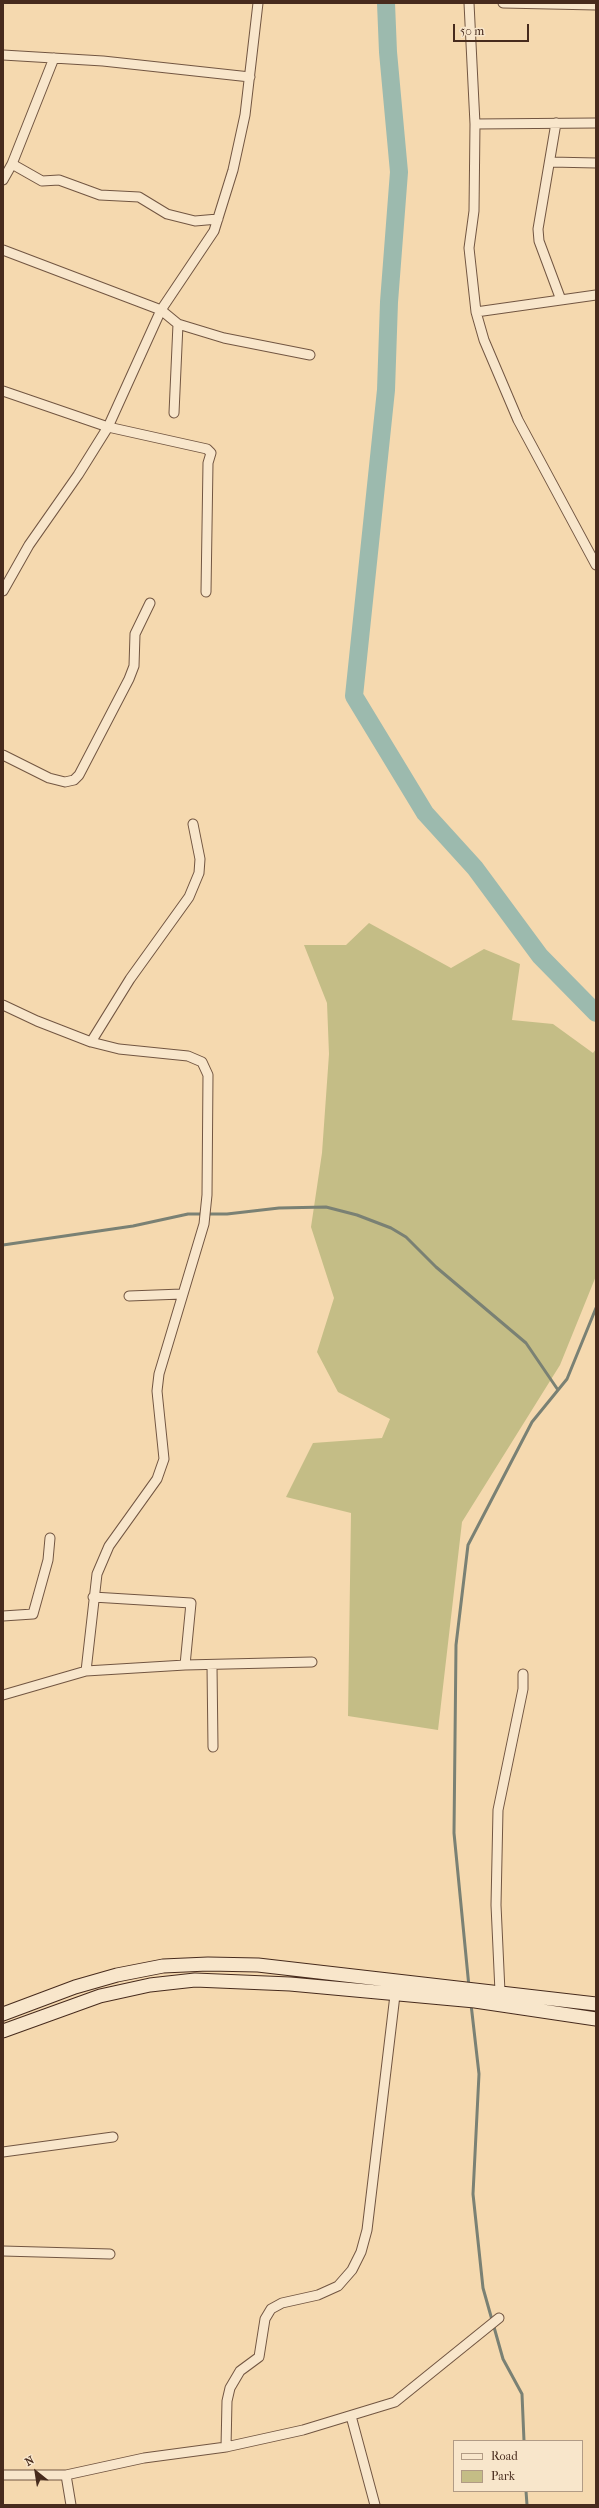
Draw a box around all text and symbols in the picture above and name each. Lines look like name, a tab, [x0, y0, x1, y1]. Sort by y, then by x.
scale bar	[455, 16, 531, 42]
text: 50 m	[460, 24, 484, 38]
legend	[453, 2440, 583, 2492]
text: Road	[491, 2449, 518, 2463]
north arrow	[16, 2452, 56, 2492]
text: N	[23, 2453, 37, 2469]
text: Park	[491, 2469, 515, 2483]

